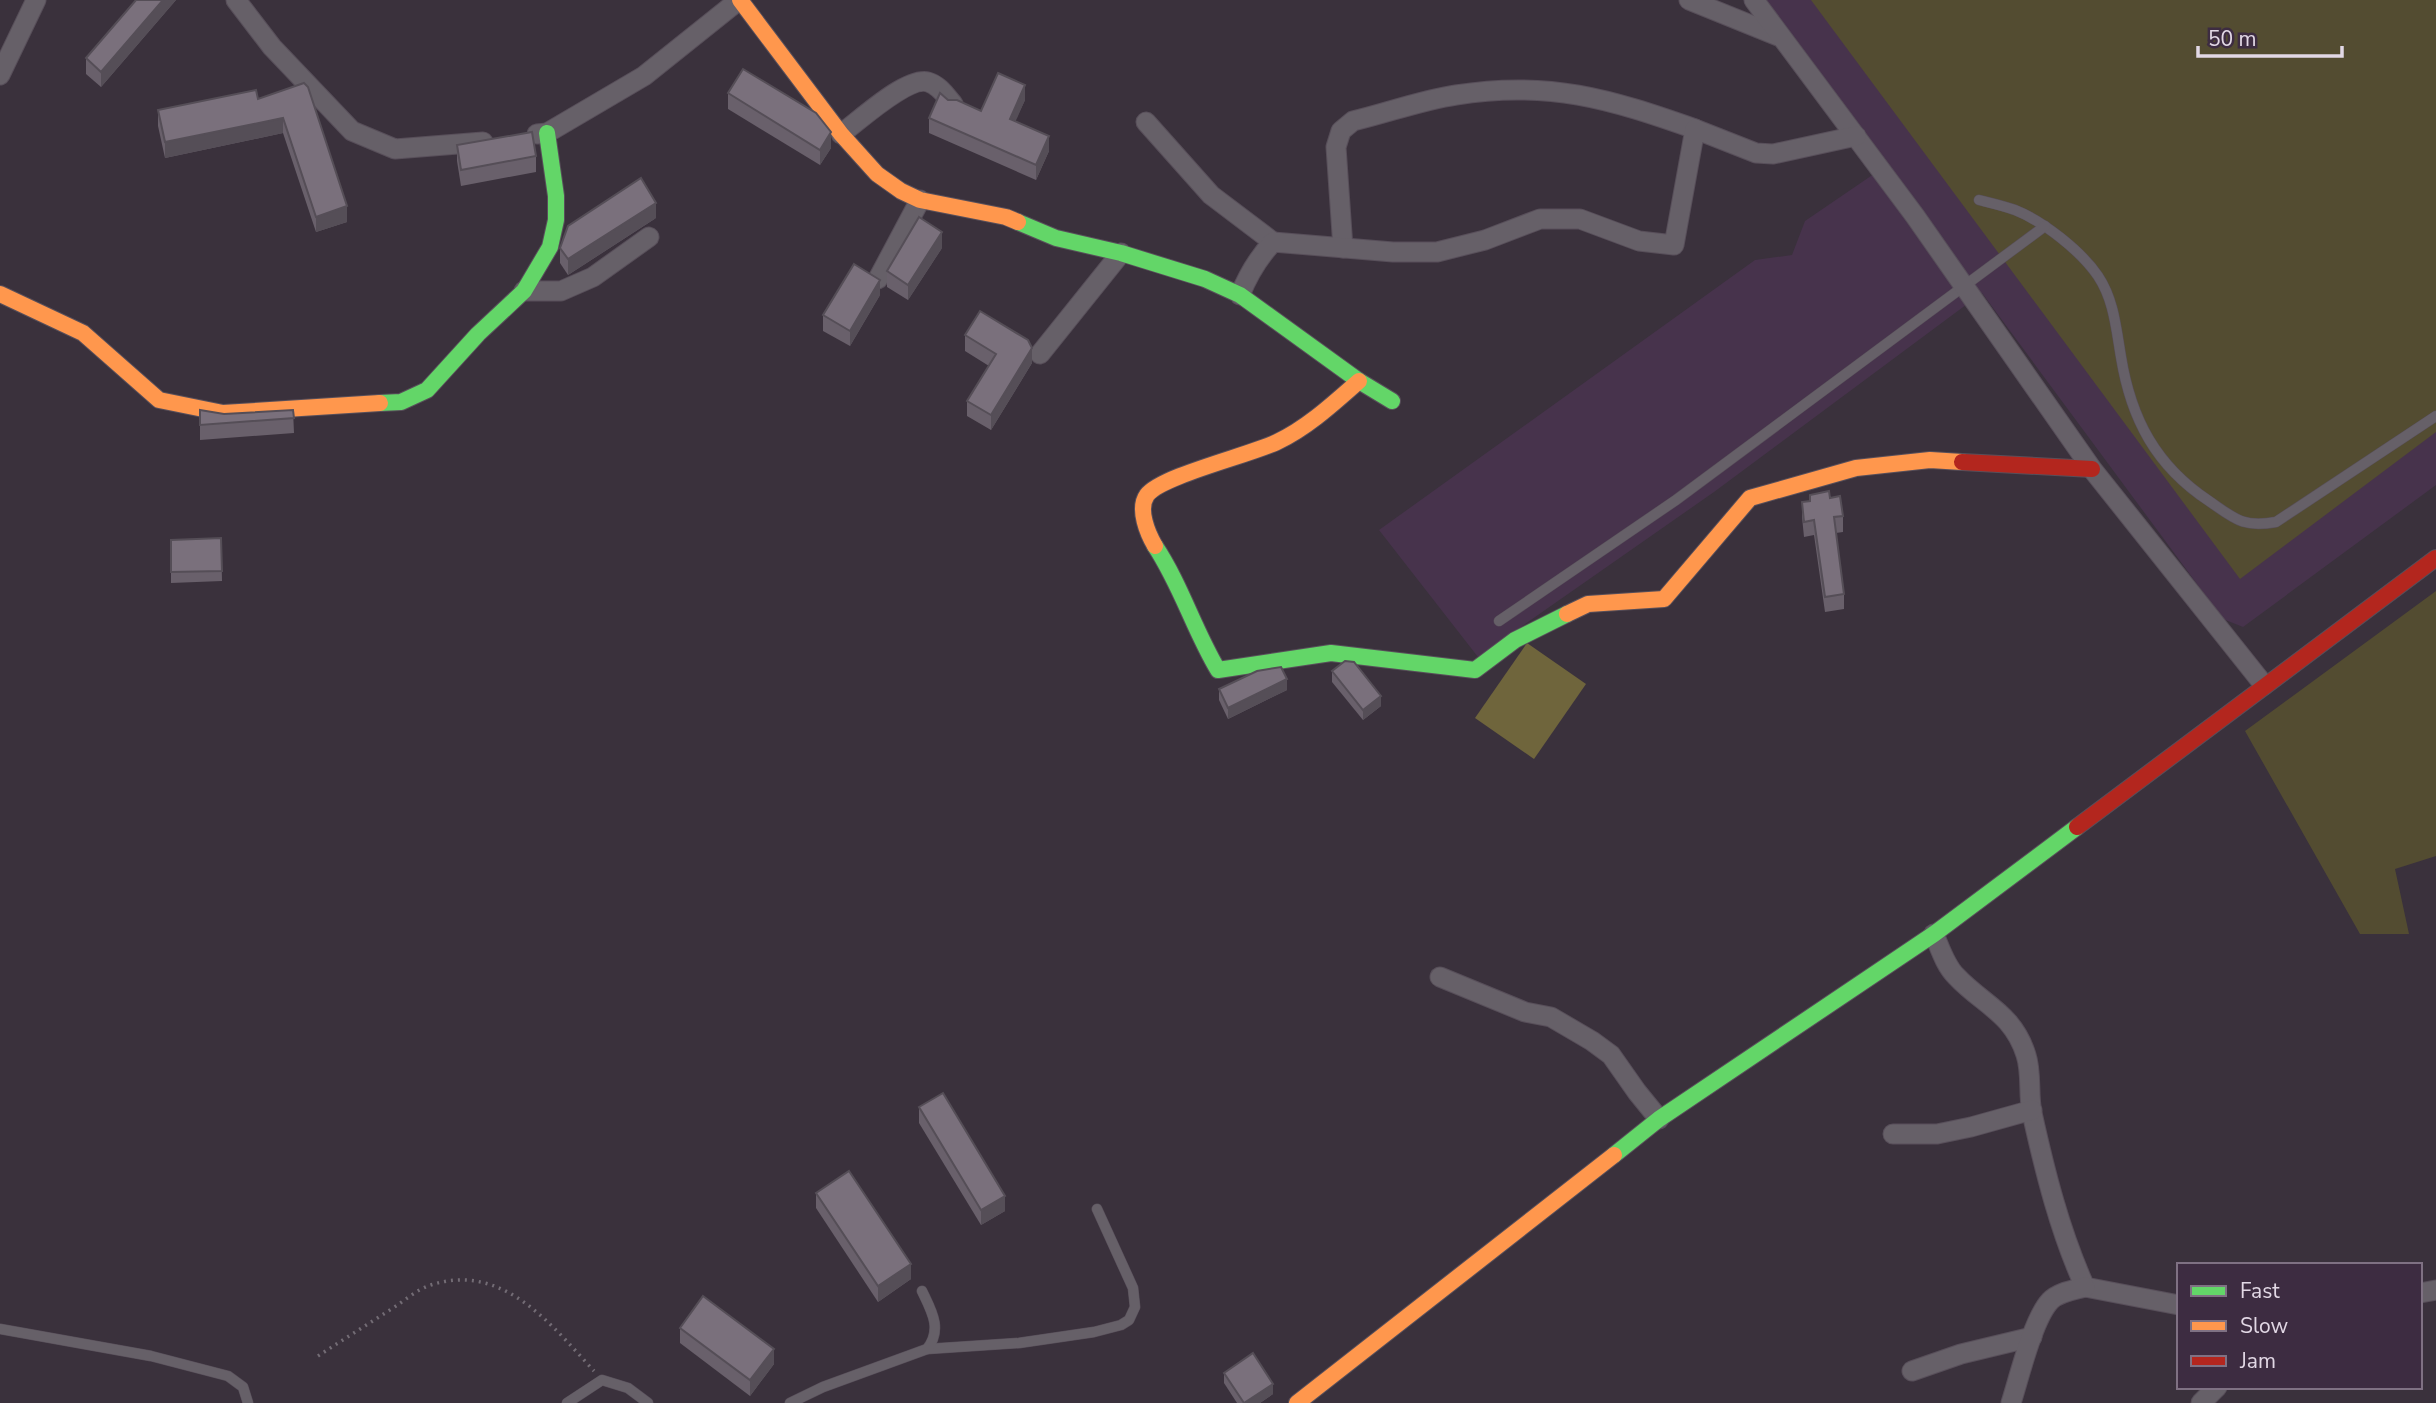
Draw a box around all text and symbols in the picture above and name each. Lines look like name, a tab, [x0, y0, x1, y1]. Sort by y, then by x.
scale bar	[2198, 14, 2342, 58]
text: 50 m	[2208, 25, 2257, 53]
legend	[2177, 1263, 2422, 1389]
text: Fast	[2240, 1277, 2280, 1305]
text: Slow	[2240, 1312, 2289, 1340]
text: Jam	[2239, 1347, 2276, 1375]

